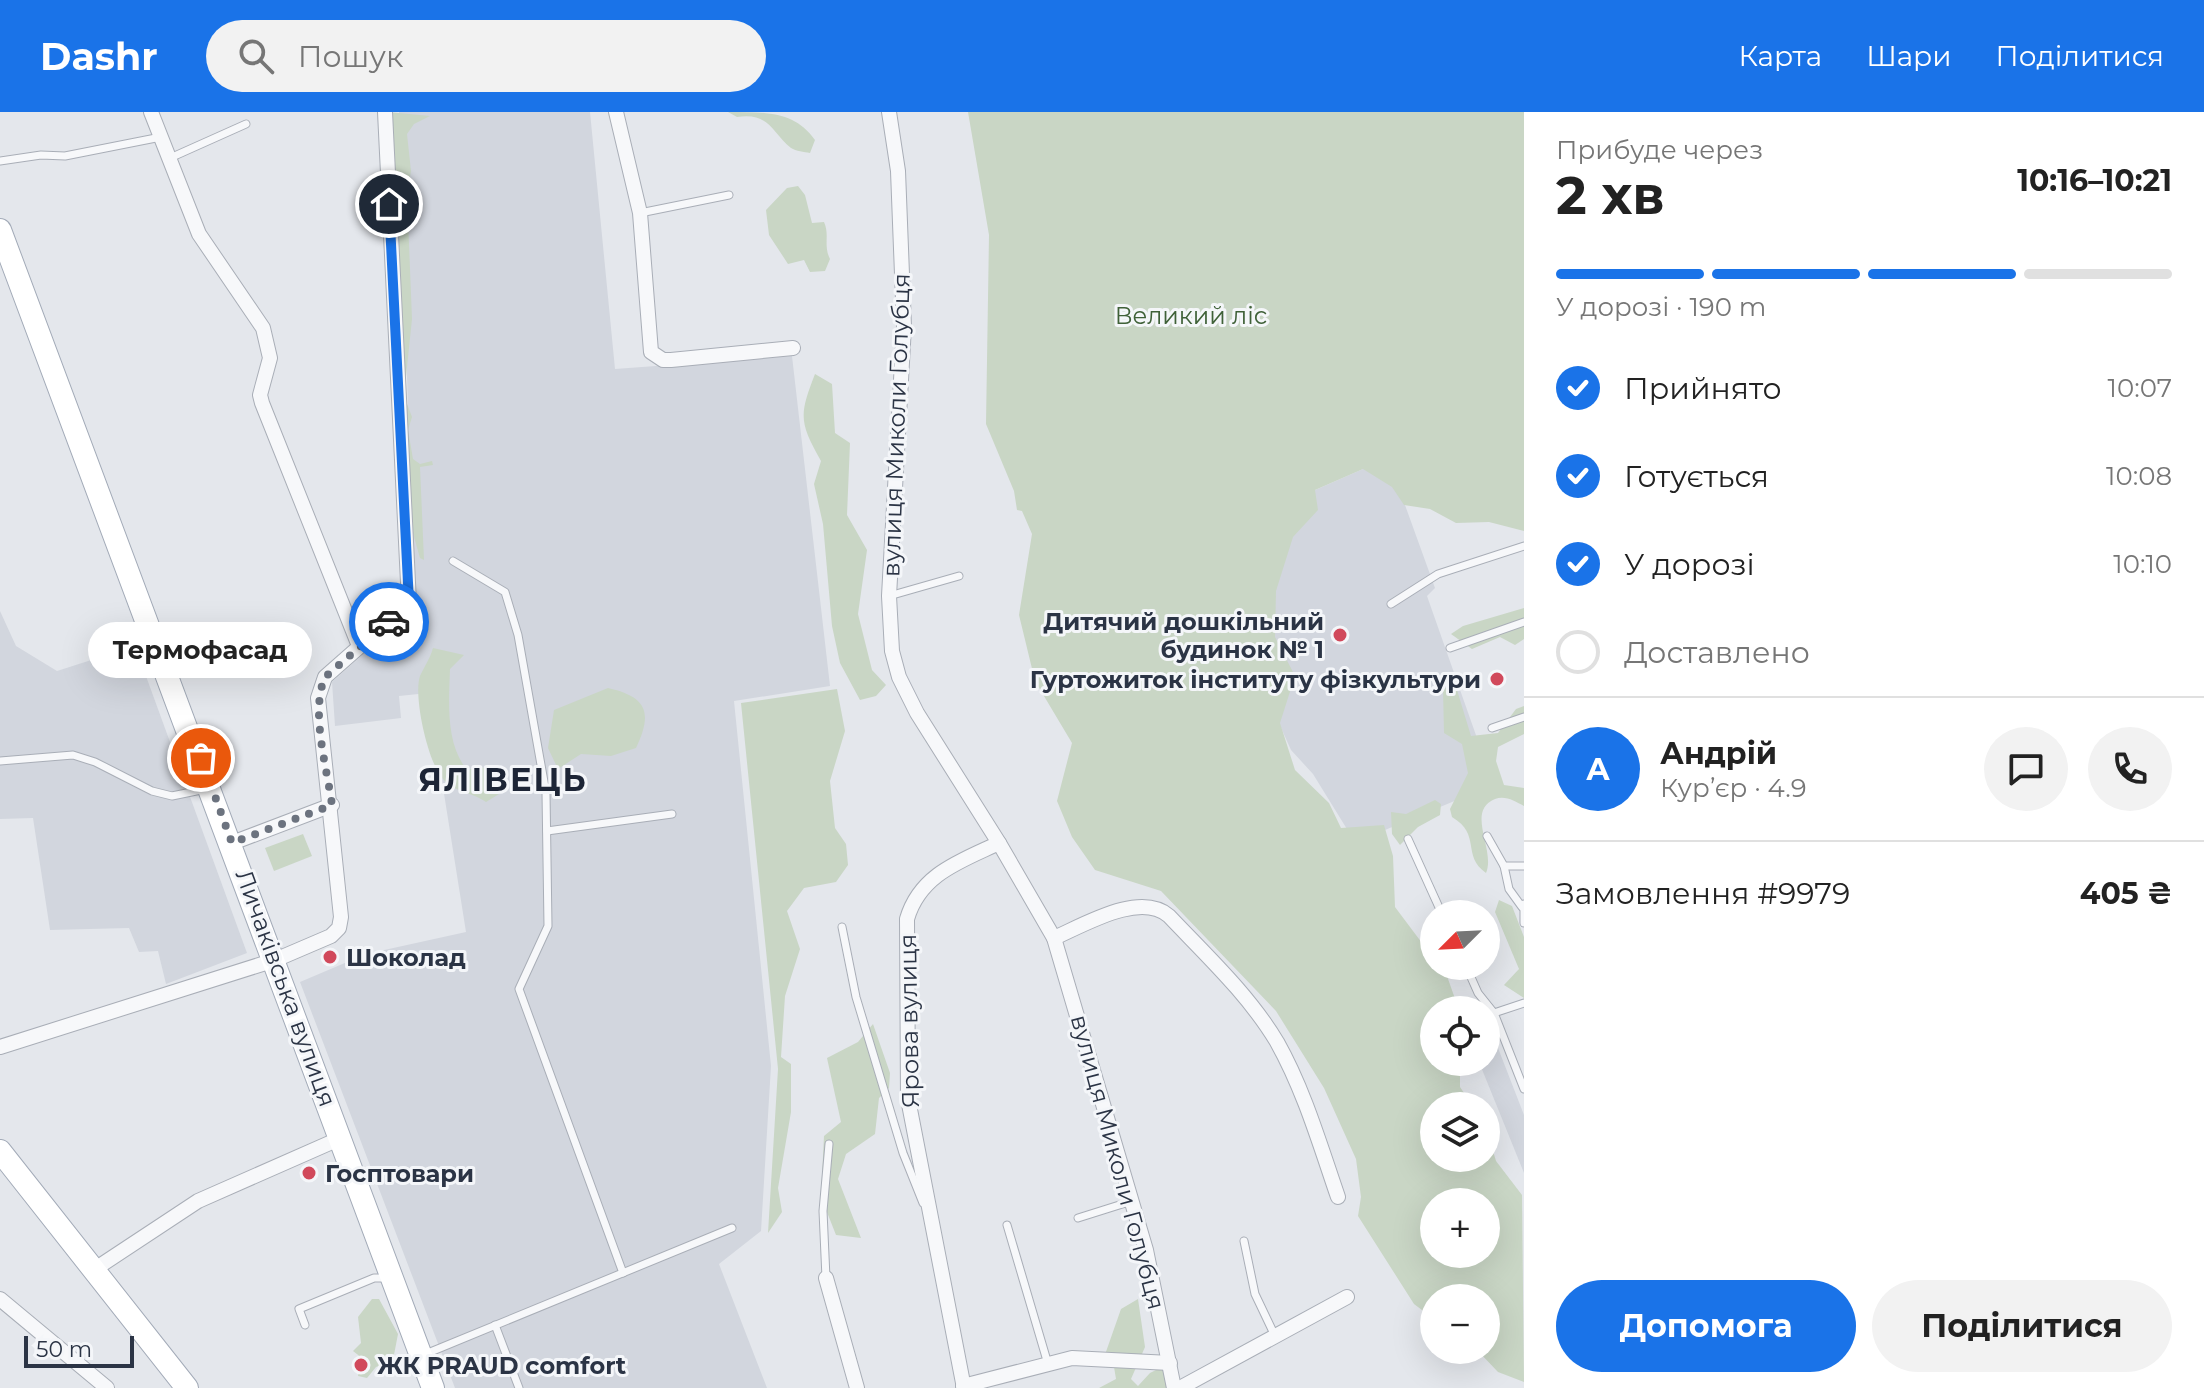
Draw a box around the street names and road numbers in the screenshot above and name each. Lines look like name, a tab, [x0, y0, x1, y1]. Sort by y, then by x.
street label: вулиця Миколи Голубця	[876, 273, 916, 577]
street label: Личаківська вулиця	[230, 866, 342, 1110]
street label: Ярова вулиця	[893, 934, 925, 1108]
street label: вулиця Миколи Голубця	[1065, 1011, 1171, 1313]

